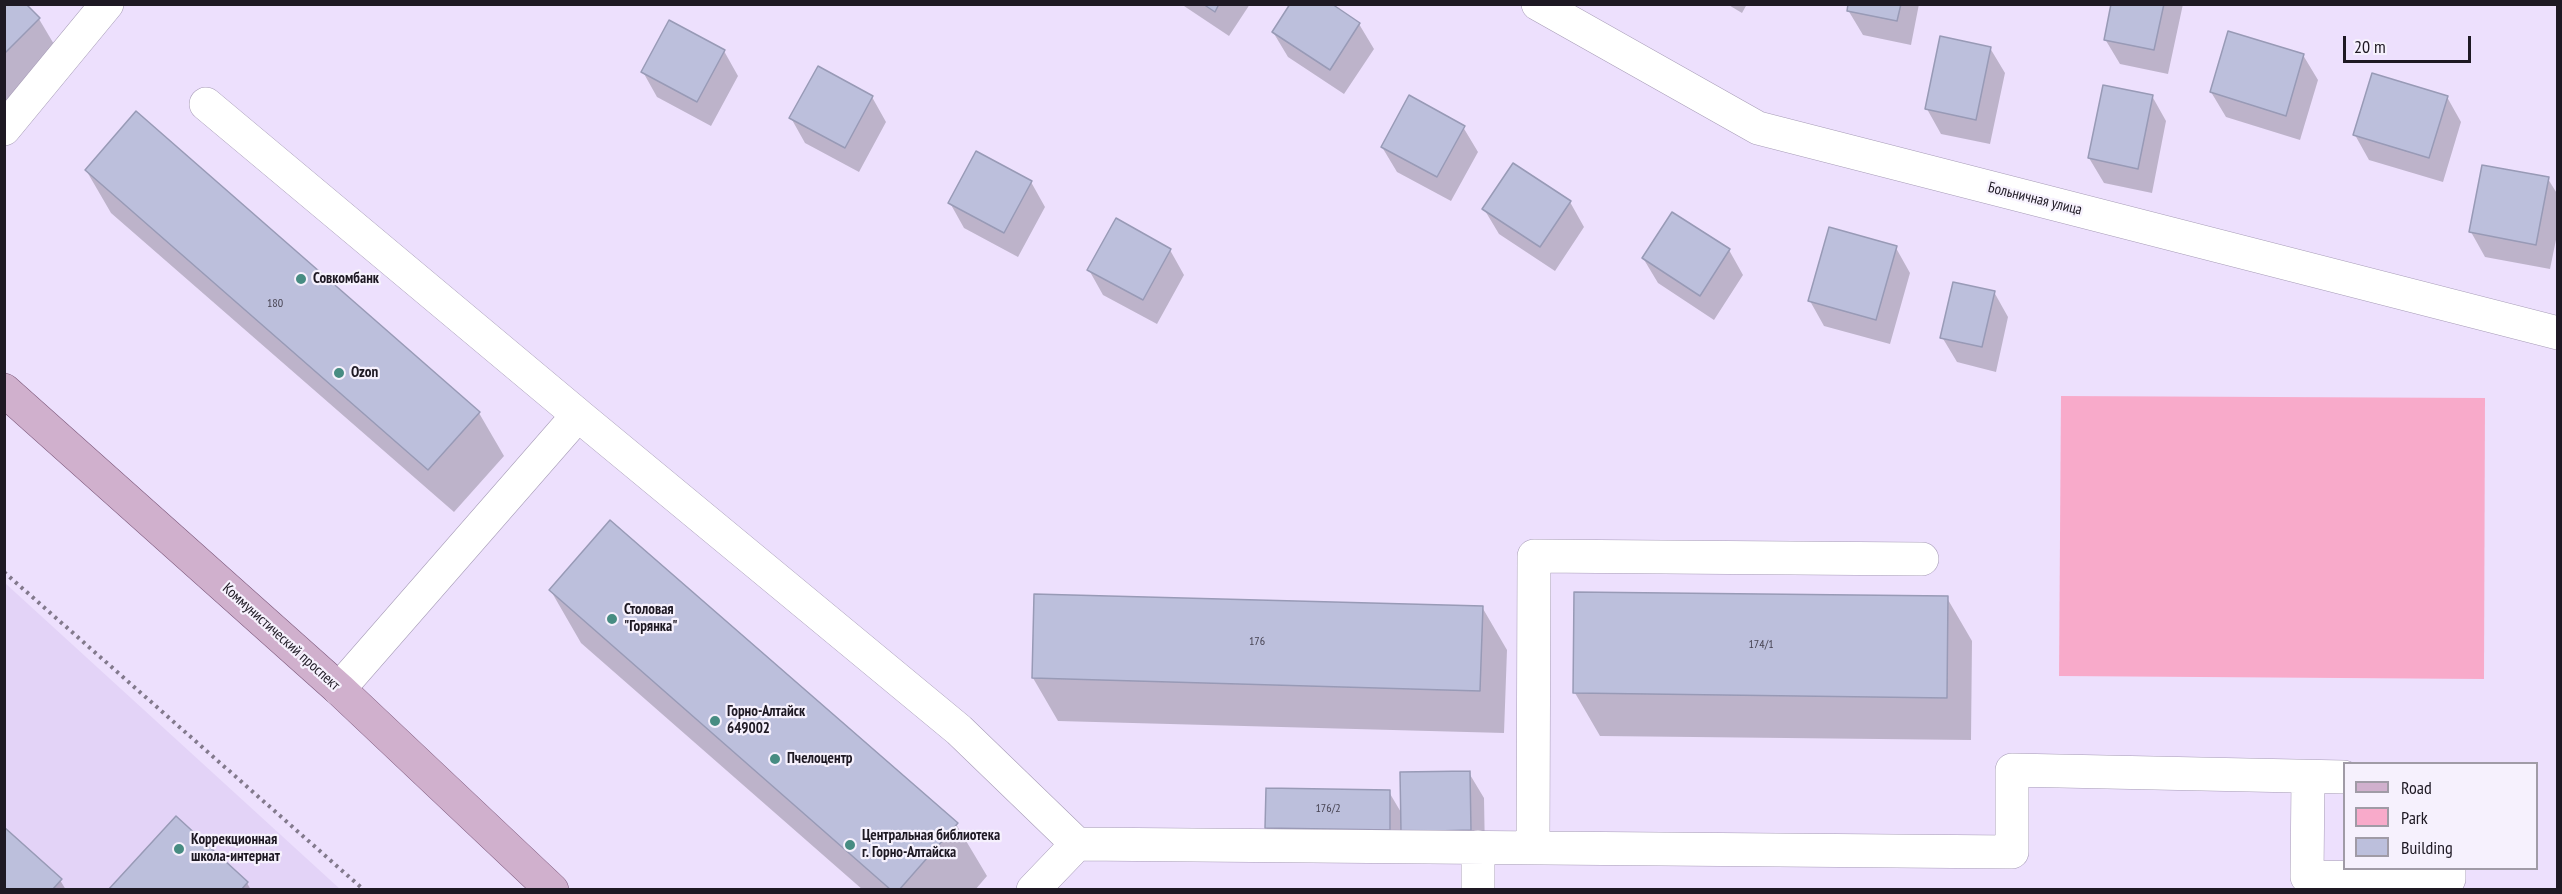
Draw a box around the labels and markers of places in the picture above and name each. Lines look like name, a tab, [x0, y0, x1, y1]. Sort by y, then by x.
place label: Совкомбанк	[313, 270, 379, 288]
marker: Совкомбанк	[294, 272, 308, 286]
place label: Ozon	[351, 364, 378, 382]
marker: Ozon	[332, 366, 346, 380]
place label: Столовая "Горянка"	[624, 601, 677, 636]
marker: Столовая "Горянка"	[605, 612, 619, 626]
place label: Горно-Алтайск 649002	[727, 703, 805, 738]
marker: Горно-Алтайск 649002	[708, 714, 722, 728]
place label: Пчелоцентр	[787, 750, 853, 768]
marker: Пчелоцентр	[768, 752, 782, 766]
place label: Центральная библиотека г. Горно-Алтайска	[862, 827, 1000, 862]
place label: Коррекционная школа-интернат	[191, 831, 280, 866]
marker: Центральная библиотека г. Горно-Алтайска	[843, 838, 857, 852]
marker: Коррекционная школа-интернат	[172, 842, 186, 856]

